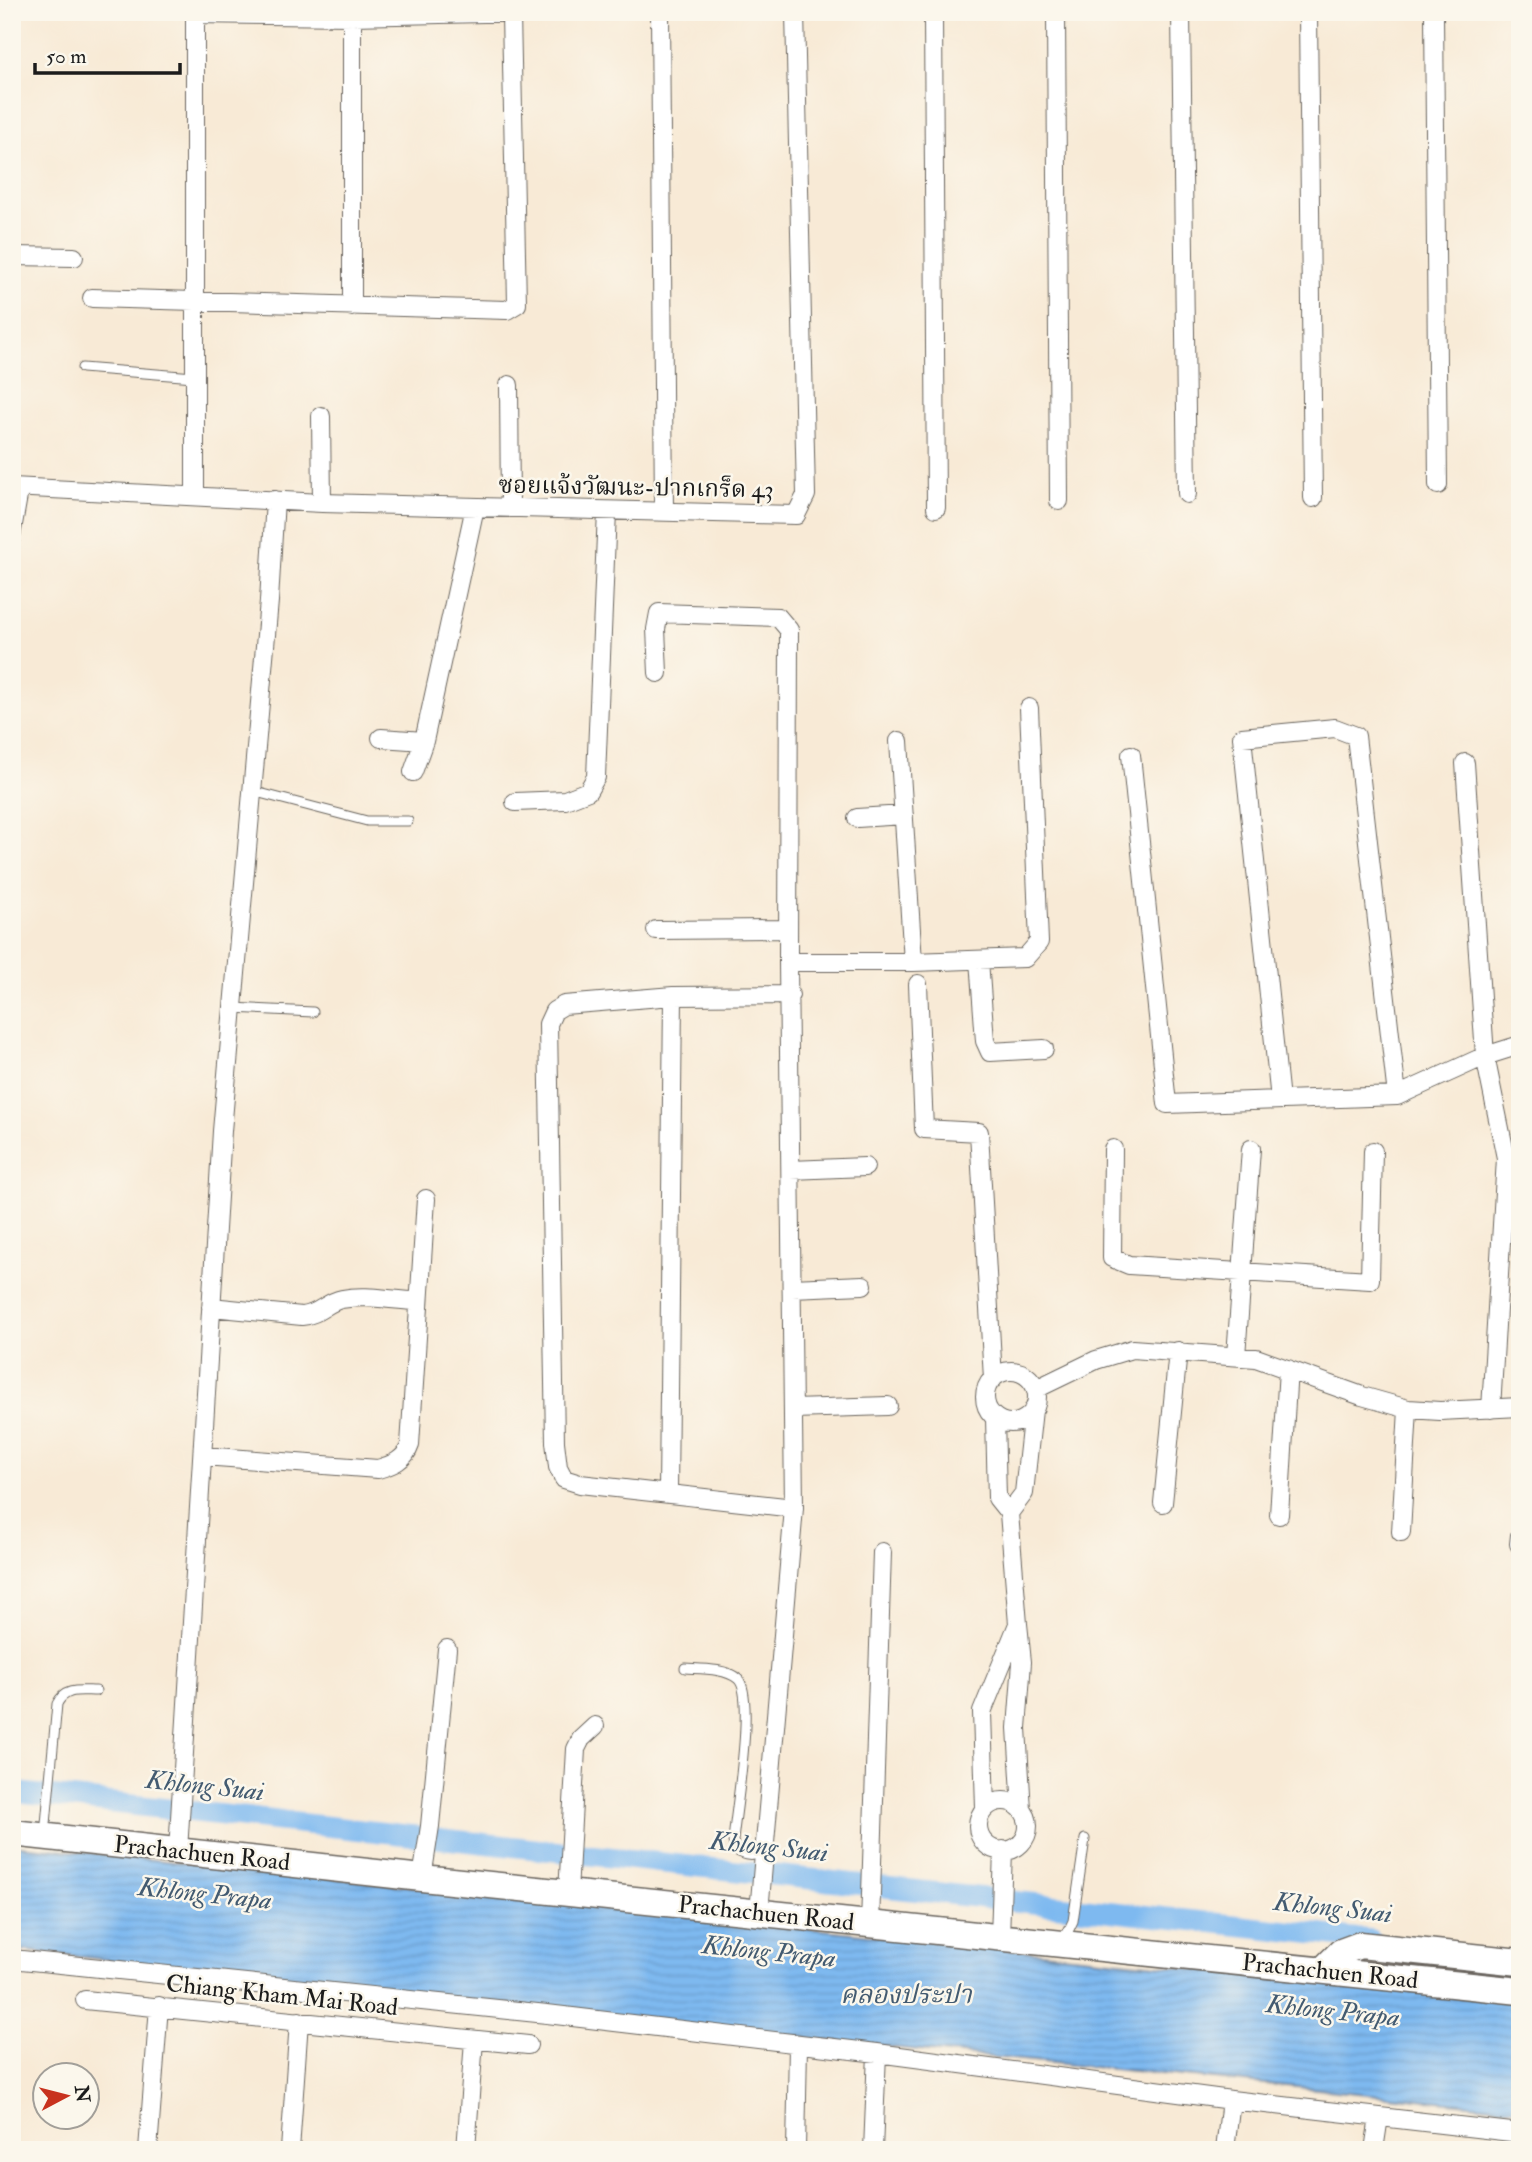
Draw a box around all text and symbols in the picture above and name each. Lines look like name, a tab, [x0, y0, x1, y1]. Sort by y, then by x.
scale bar	[35, 32, 180, 76]
text: 50 m	[46, 43, 87, 70]
street label: ซอยแจ้งวัฒนะ-ปากเกร็ด 43	[498, 470, 774, 505]
water label: Khlong Suai	[142, 1764, 266, 1808]
water label: Khlong Suai	[706, 1825, 830, 1869]
street label: Prachachuen Road	[112, 1829, 292, 1878]
water label: Khlong Prapa	[135, 1871, 273, 1917]
water label: Khlong Suai	[1270, 1886, 1394, 1930]
street label: Prachachuen Road	[676, 1889, 856, 1938]
water label: Khlong Prapa	[699, 1929, 837, 1975]
street label: Prachachuen Road	[1240, 1947, 1420, 1996]
street label: Chiang Kham Mai Road	[164, 1968, 400, 2023]
water label: คลองประปา	[840, 1979, 973, 2011]
water label: Khlong Prapa	[1263, 1988, 1401, 2034]
north arrow	[32, 2060, 102, 2130]
text: N	[69, 2083, 95, 2105]

